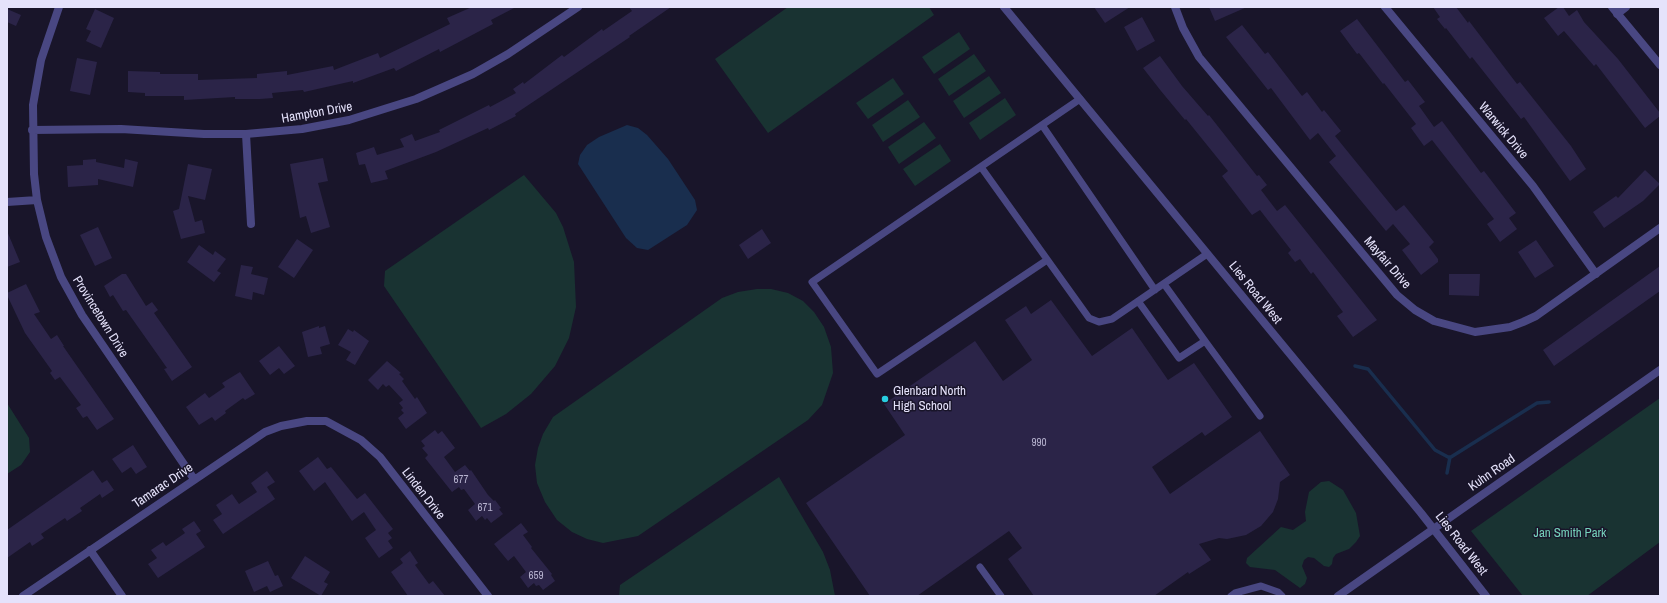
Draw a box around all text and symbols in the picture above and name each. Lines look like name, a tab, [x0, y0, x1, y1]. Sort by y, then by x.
street label: Hampton Drive	[280, 99, 354, 127]
street label: Warwick Drive	[1475, 100, 1531, 162]
street label: Mayfair Drive	[1360, 234, 1414, 292]
street label: Lies Road West	[1225, 259, 1285, 327]
street label: Provincetown Drive	[69, 273, 131, 361]
place label: Glenbard North High School	[893, 384, 966, 415]
marker: Glenbard North High School	[880, 394, 890, 404]
house number: 990	[1031, 436, 1047, 450]
street label: Kuhn Road	[1466, 451, 1518, 495]
street label: Tamarac Drive	[130, 460, 196, 512]
street label: Linden Drive	[398, 465, 448, 523]
house number: 677	[453, 473, 469, 487]
house number: 671	[477, 501, 493, 515]
street label: Lies Road West	[1432, 509, 1490, 579]
park label: Jan Smith Park	[1534, 526, 1606, 542]
house number: 659	[528, 569, 544, 583]

